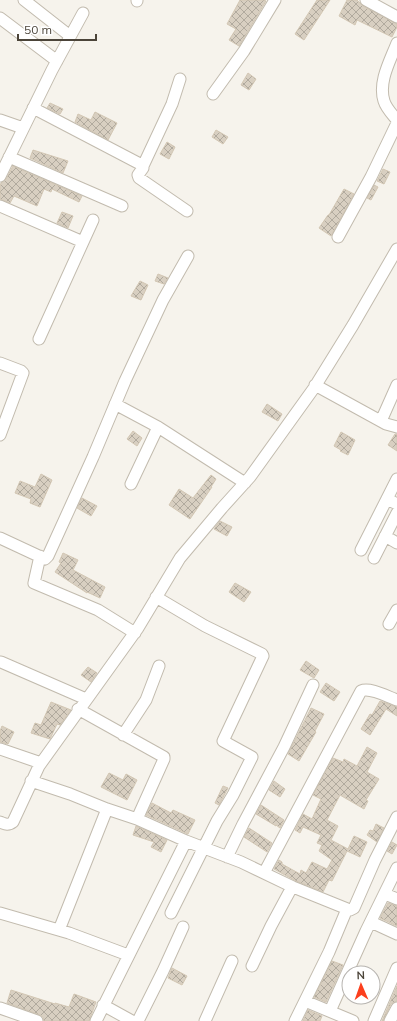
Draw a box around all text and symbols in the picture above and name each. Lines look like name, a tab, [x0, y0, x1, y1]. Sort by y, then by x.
scale bar	[18, 16, 96, 42]
text: 50 m	[24, 22, 52, 37]
north arrow	[341, 965, 381, 1005]
text: N	[356, 968, 365, 982]

